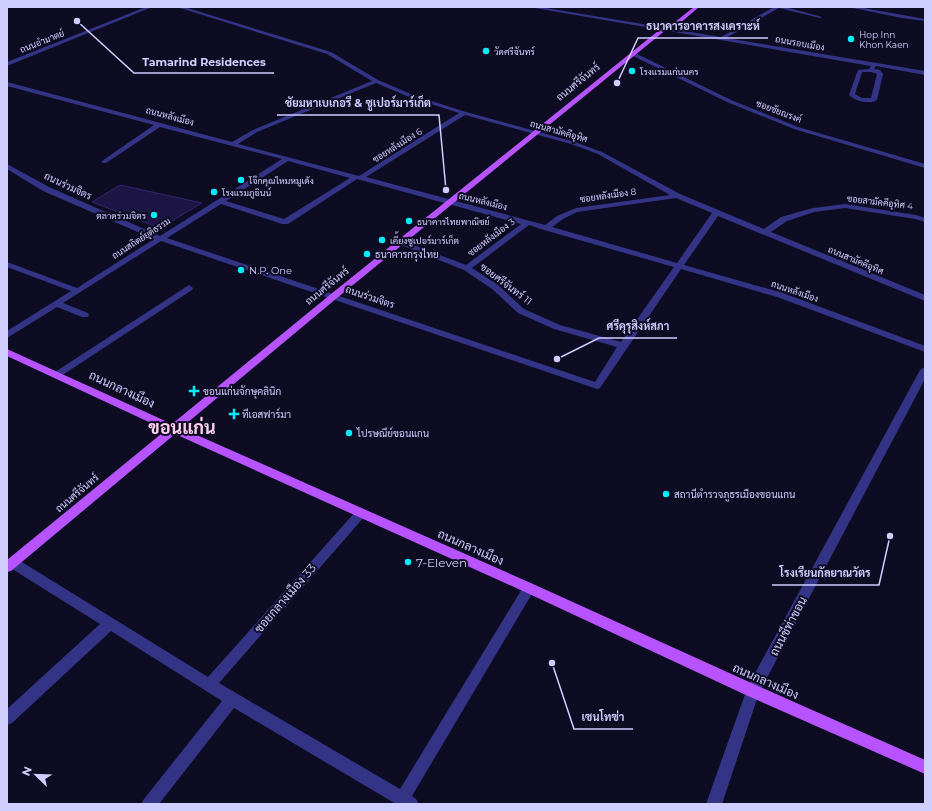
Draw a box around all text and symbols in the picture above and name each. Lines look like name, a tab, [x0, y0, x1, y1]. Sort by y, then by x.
callout: ธนาคารอาคารสงเคราะห์	[638, 15, 768, 38]
text: ธนาคารอาคารสงเคราะห์	[646, 18, 761, 33]
street label: ถนนอำมาตย์	[18, 27, 66, 55]
place label: Hop Inn Khon Kaen	[859, 29, 909, 50]
street label: ถนนรอบเมือง	[775, 33, 825, 53]
marker: Hop Inn Khon Kaen	[846, 34, 856, 44]
marker: วัดศรีจันทร์	[481, 46, 491, 56]
place label: วัดศรีจันทร์	[494, 46, 535, 57]
callout: Tamarind Residences	[134, 50, 274, 73]
text: Tamarind Residences	[142, 55, 266, 69]
street label: ถนนศรีจันทร์	[553, 59, 603, 104]
marker: โรงแรมแก่นนคร	[627, 66, 637, 76]
place label: โรงแรมแก่นนคร	[639, 66, 699, 77]
callout: ชัยมหาเบเกอรี & ซูเปอร์มาร์เก็ต	[277, 92, 439, 115]
text: ชัยมหาเบเกอรี & ซูเปอร์มาร์เก็ต	[285, 95, 431, 111]
street label: ซอยชัยณรงค์	[755, 97, 803, 125]
street label: ถนนหลังเมือง	[145, 104, 195, 128]
street label: ถนนสามัคคีอุทิศ	[529, 118, 589, 145]
street label: ซอยหลังเมือง 6	[370, 125, 424, 165]
street label: ถนนร่วมจิตร	[42, 169, 94, 203]
marker: โจ๊กคุณไหมหมูเด้ง	[236, 175, 246, 185]
place label: โจ๊กคุณไหมหมูเด้ง	[248, 175, 314, 187]
street label: ซอยหลังเมือง 8	[579, 186, 637, 204]
marker: โรงแรมภูอินน์	[209, 187, 219, 197]
place label: โรงแรมภูอินน์	[221, 187, 272, 199]
street label: ถนนหลังเมือง	[458, 190, 508, 212]
street label: ซอยสามัคคีอุทิศ 4	[846, 192, 914, 213]
place label: ตลาดร่วมจิตร	[96, 210, 147, 221]
marker: ตลาดร่วมจิตร	[149, 210, 159, 220]
street label: ถนนสถิตย์ยุติธรรม	[110, 215, 173, 262]
marker: ธนาคารไทยพาณิชย์	[404, 216, 414, 226]
place label: ธนาคารไทยพาณิชย์	[417, 216, 490, 227]
street label: ซอยหลังเมือง 3	[465, 216, 517, 258]
place label: เคี้ยงซูเปอร์มาร์เก็ต	[390, 231, 459, 247]
marker: เคี้ยงซูเปอร์มาร์เก็ต	[377, 235, 387, 245]
street label: ถนนสามัคคีอุทิศ	[826, 243, 885, 278]
place label: ธนาคารกรุงไทย	[375, 248, 439, 262]
marker: ธนาคารกรุงไทย	[362, 249, 372, 259]
street label: ซอยศรีจันทร์ 11	[477, 259, 535, 308]
street label: ถนนศรีจันทร์	[302, 263, 352, 308]
place label: N.P. One	[249, 264, 292, 277]
marker: N.P. One	[236, 265, 246, 275]
street label: ถนนหลังเมือง	[770, 278, 820, 304]
street label: ถนนร่วมจิตร	[344, 283, 396, 312]
callout: ศรีคุรุสิงห์สภา	[599, 315, 677, 338]
text: ศรีคุรุสิงห์สภา	[607, 318, 669, 334]
street label: ถนนกลางเมือง	[87, 367, 157, 411]
marker: ขอนแก่นจักษุคลินิก	[188, 385, 200, 397]
place label: ขอนแก่นจักษุคลินิก	[203, 385, 281, 399]
place label: ทีเอสฟาร์มา	[242, 407, 291, 421]
marker: ทีเอสฟาร์มา	[229, 409, 239, 419]
district label: ขอนแก่น	[148, 416, 216, 439]
place label: ไปรษณีย์ขอนแกน	[356, 426, 429, 440]
marker: ไปรษณีย์ขอนแกน	[344, 428, 354, 438]
street label: ถนนศรีจันทร์	[52, 470, 102, 515]
place label: สถานีตำรวจภูธรเมืองขอนแกน	[674, 488, 795, 502]
marker: สถานีตำรวจภูธรเมืองขอนแกน	[661, 489, 671, 499]
street label: ถนนกลางเมือง	[436, 526, 506, 568]
place label: 7-Eleven	[416, 555, 467, 570]
marker: 7-Eleven	[403, 557, 413, 567]
street label: ซอยกลางเมือง 33	[251, 560, 319, 636]
callout: โรงเรียนกัลยาณวัตร	[772, 562, 879, 585]
text: โรงเรียนกัลยาณวัตร	[778, 565, 871, 580]
street label: ถนนชีท่าขอน	[766, 593, 810, 658]
street label: ถนนกลางเมือง	[731, 660, 801, 702]
callout: เซนโทซ่า	[574, 706, 633, 729]
text: เซนโทซ่า	[582, 709, 624, 724]
north arrow	[16, 755, 56, 795]
text: N	[19, 764, 35, 778]

